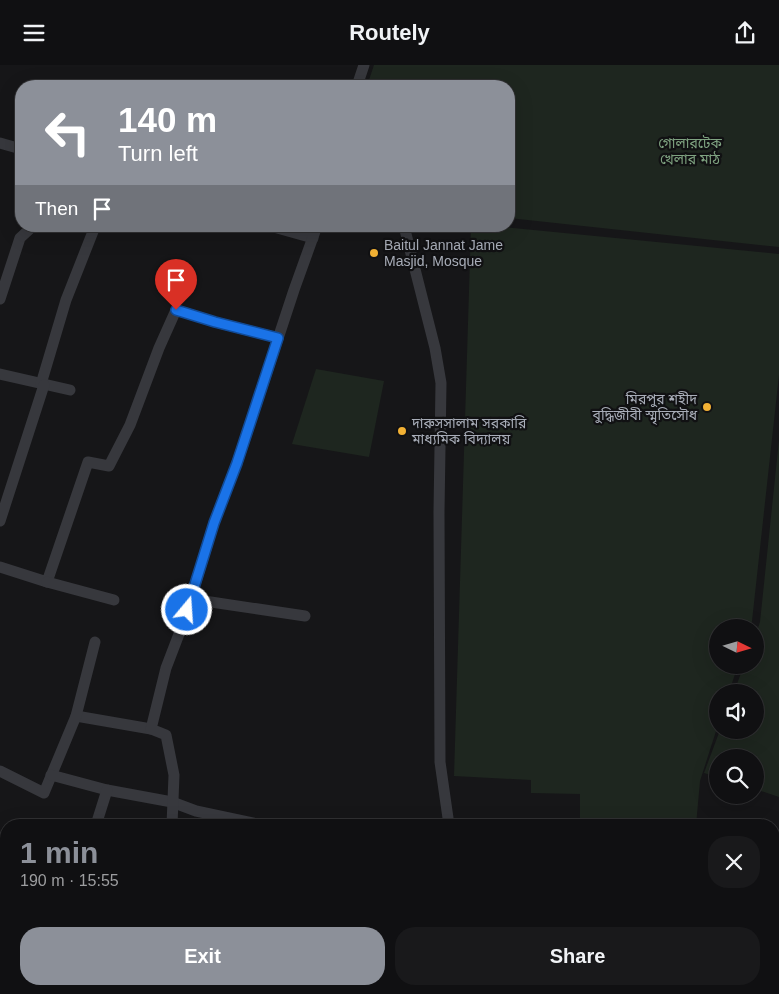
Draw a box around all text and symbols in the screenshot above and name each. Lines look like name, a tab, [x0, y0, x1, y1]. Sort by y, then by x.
icon: menu	[20, 19, 48, 47]
icon: share	[731, 19, 759, 47]
text: Routely	[349, 20, 430, 45]
icon: left	[35, 100, 100, 165]
text: 140 m	[118, 100, 217, 139]
park label: গোলারটেক খেলার মাঠ	[658, 135, 722, 167]
text: Turn left	[118, 141, 198, 166]
icon: arrive	[88, 195, 116, 223]
text: Then	[35, 198, 78, 219]
place label: Baitul Jannat Jame Masjid, Mosque	[384, 237, 503, 269]
marker: Baitul Jannat Jame Masjid, Mosque	[368, 247, 380, 259]
pin	[155, 259, 197, 310]
icon: arrive	[162, 266, 190, 294]
place label: মিরপুর শহীদ বুদ্ধিজীবী স্মৃতিসৌধ	[592, 391, 698, 425]
marker: মিরপুর শহীদ বুদ্ধিজীবী স্মৃতিসৌধ	[701, 401, 713, 413]
place label: দারুসসালাম সরকারি মাধ্যমিক বিদ্যালয়	[411, 415, 527, 447]
marker: দারুসসালাম সরকারি মাধ্যমিক বিদ্যালয়	[396, 425, 408, 437]
position arrow	[160, 583, 212, 635]
north arrow	[709, 619, 764, 674]
map controls	[709, 619, 764, 804]
button: sound	[709, 684, 764, 739]
button: search	[709, 749, 764, 804]
text: 1 min	[20, 836, 98, 869]
button: close	[708, 836, 760, 888]
text: 190 m · 15:55	[20, 872, 119, 889]
button: Exit	[20, 927, 385, 985]
button: Share	[395, 927, 760, 985]

